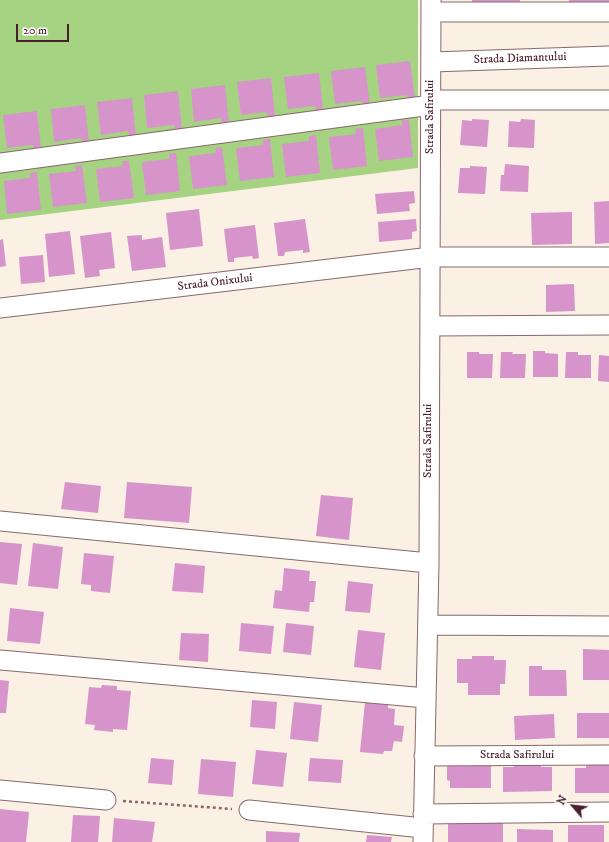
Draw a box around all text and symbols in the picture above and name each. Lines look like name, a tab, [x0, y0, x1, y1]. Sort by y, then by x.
scale bar	[18, 16, 71, 42]
text: 20 m	[23, 23, 47, 38]
street label: Strada Diamantului	[473, 50, 567, 68]
street label: Strada Safirului	[424, 80, 438, 154]
street label: Strada Onixului	[177, 271, 253, 295]
street label: Strada Safirului	[422, 404, 436, 478]
street label: Strada Safirului	[480, 749, 554, 763]
north arrow	[553, 786, 593, 826]
text: N	[554, 793, 571, 808]

